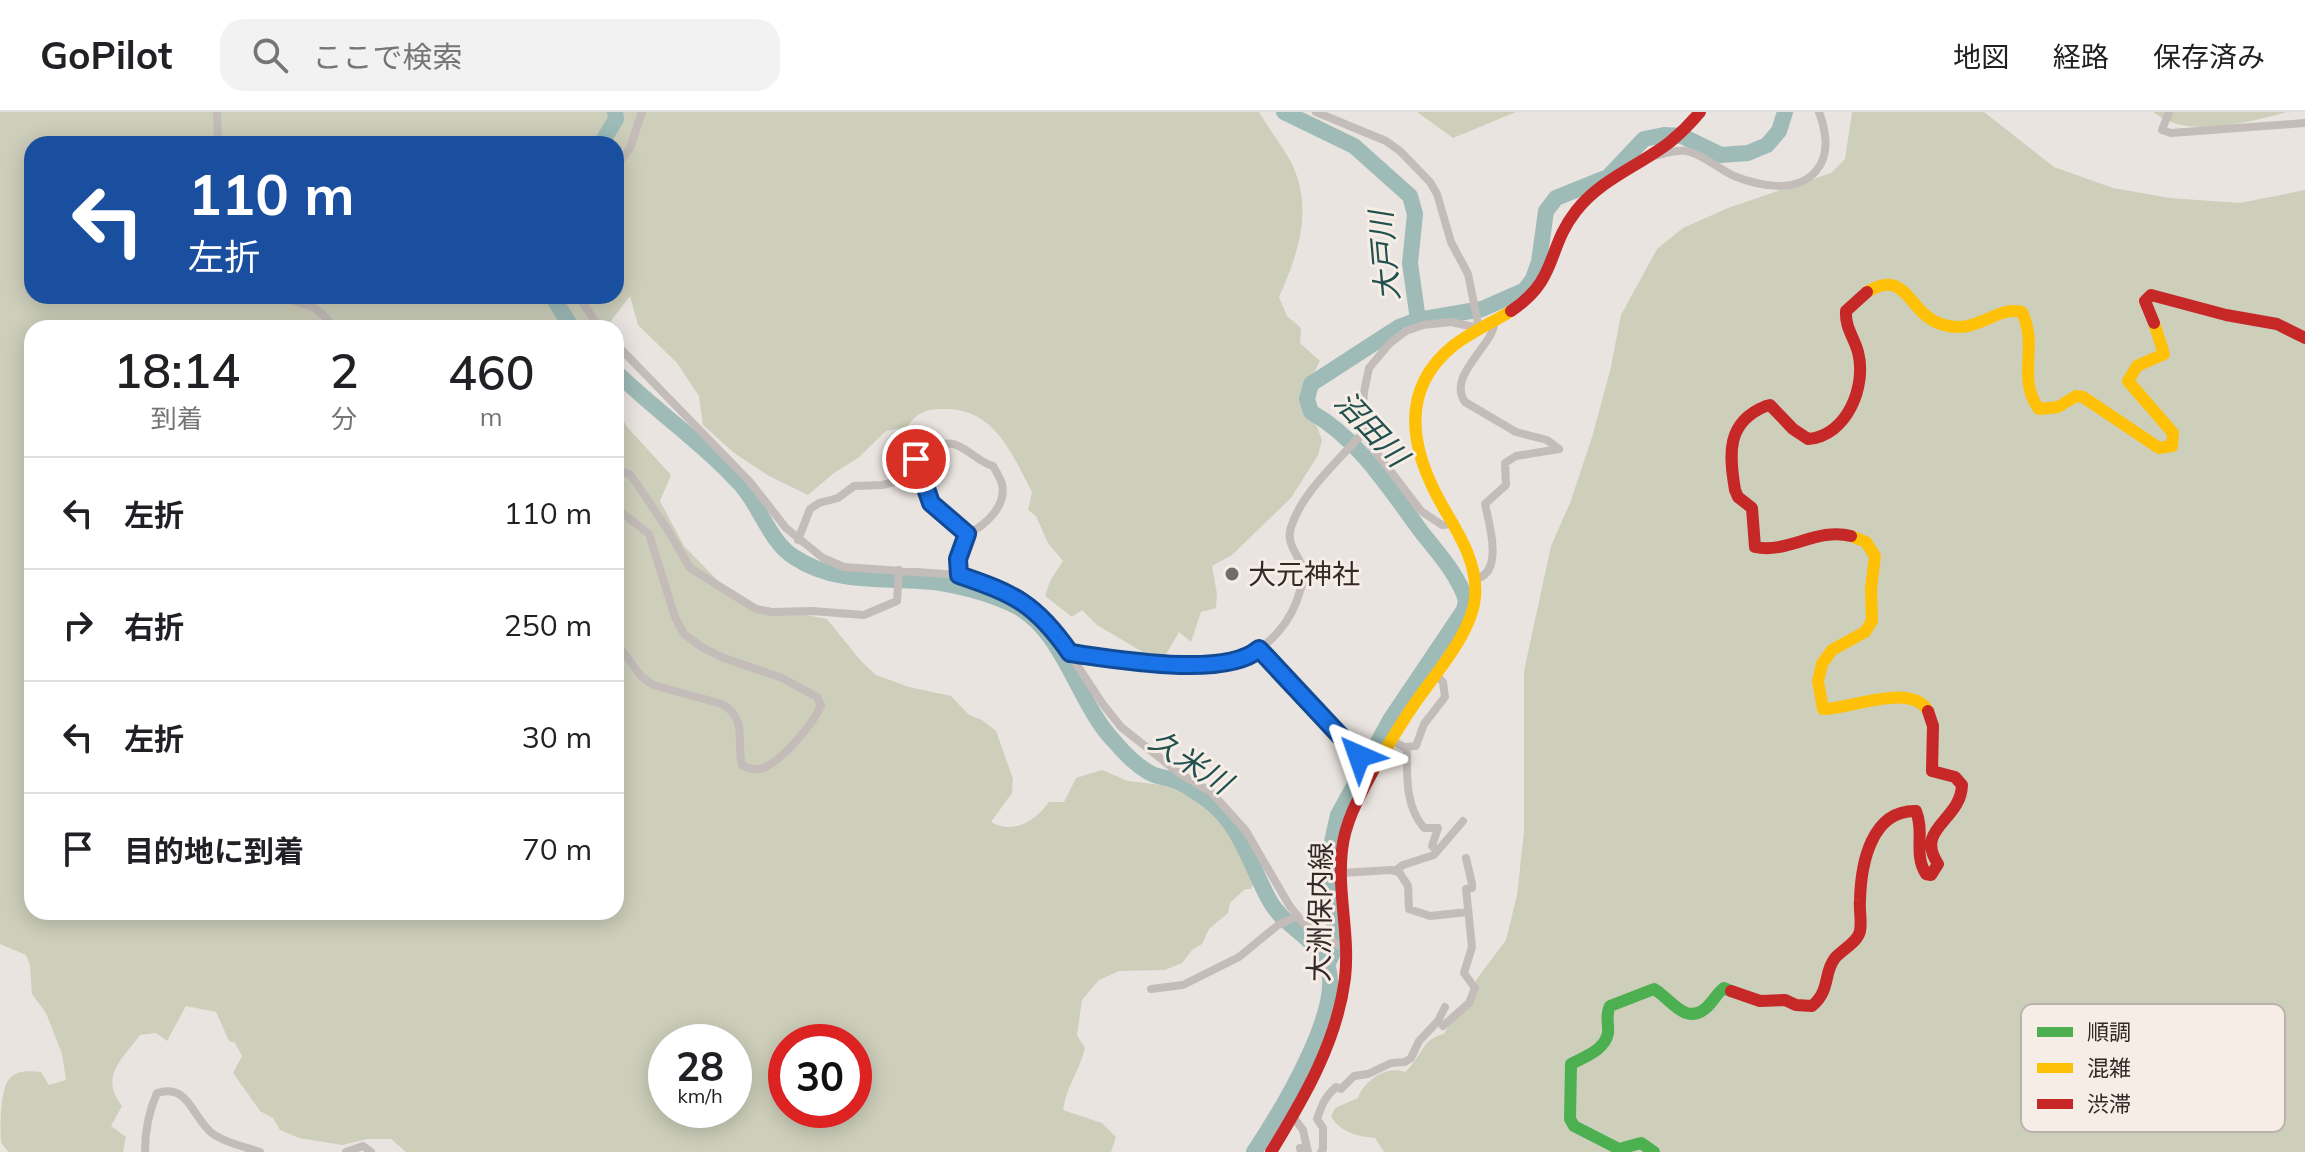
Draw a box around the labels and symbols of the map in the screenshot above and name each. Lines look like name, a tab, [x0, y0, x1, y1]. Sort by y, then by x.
water label: 大戸川	[1361, 207, 1407, 303]
water label: 沼田川	[1327, 382, 1418, 476]
pin	[882, 425, 950, 493]
place label: 大元神社	[1248, 556, 1360, 591]
marker: 大元神社	[1223, 565, 1241, 583]
position arrow	[1317, 714, 1401, 798]
water label: 久米川	[1142, 721, 1241, 803]
street label: 大洲保内線	[1301, 842, 1338, 982]
legend	[2021, 1004, 2285, 1132]
text: 順調	[2087, 1018, 2131, 1046]
speed limit sign: 30	[768, 1024, 872, 1128]
text: 混雑	[2087, 1054, 2131, 1082]
text: 渋滞	[2087, 1090, 2131, 1118]

